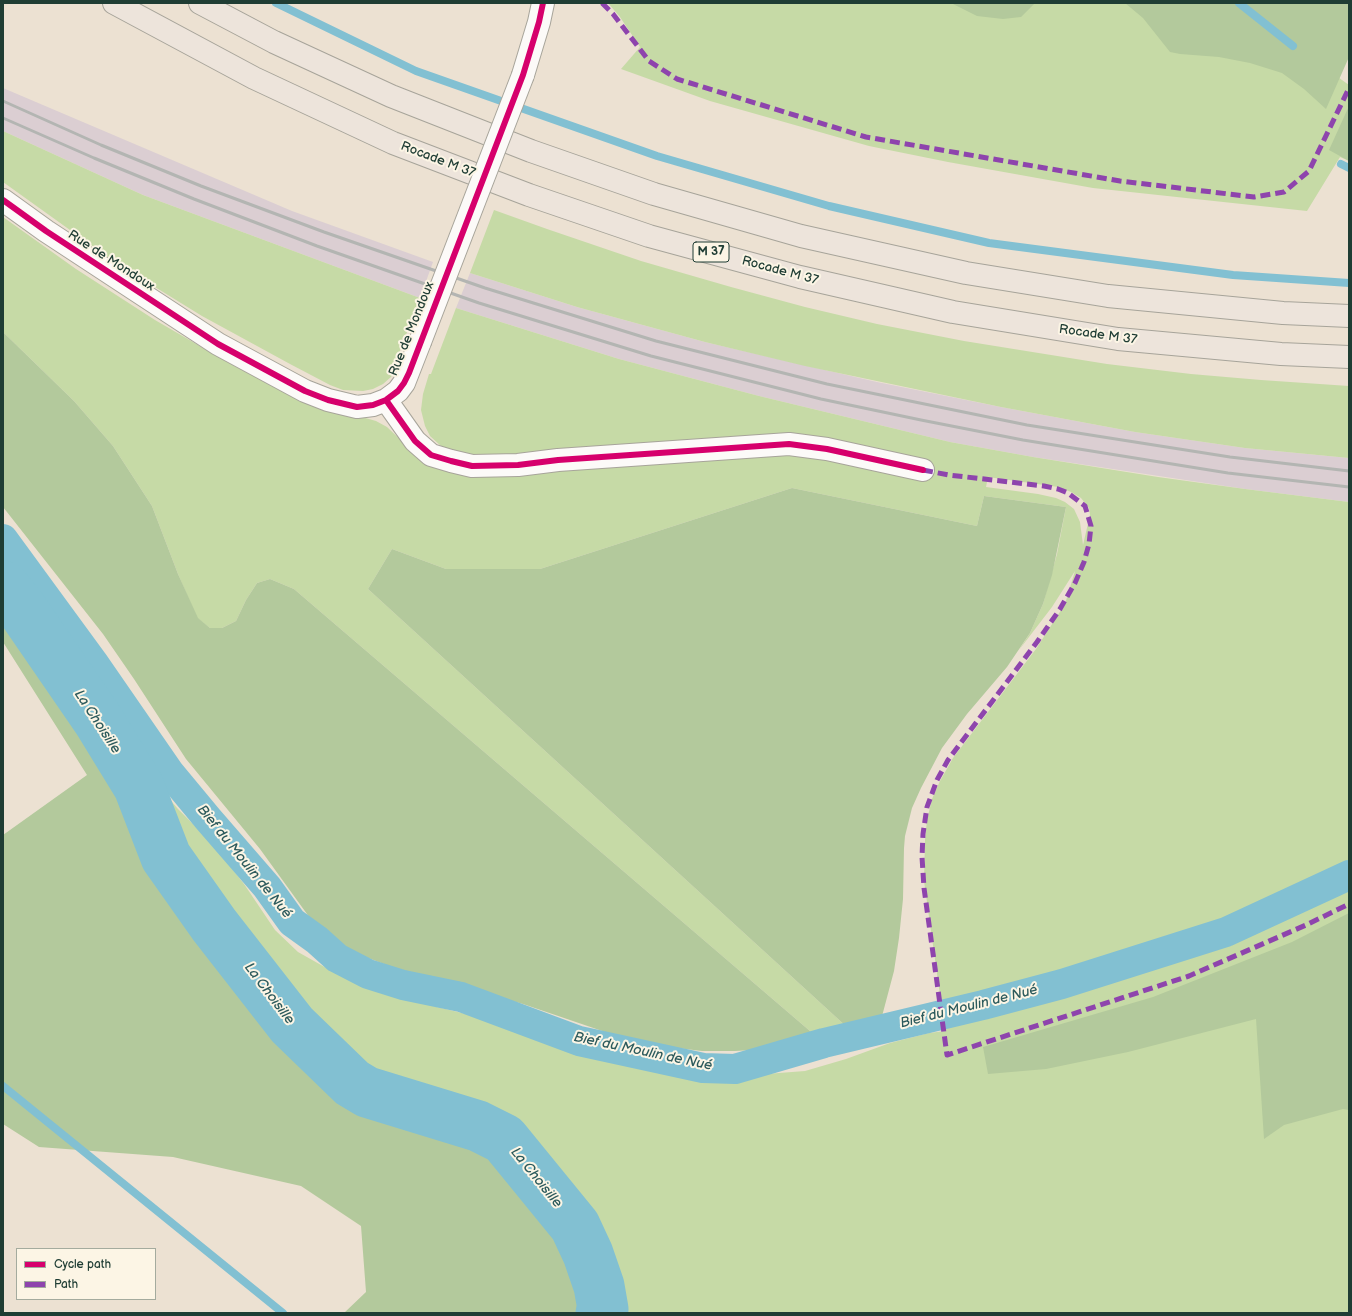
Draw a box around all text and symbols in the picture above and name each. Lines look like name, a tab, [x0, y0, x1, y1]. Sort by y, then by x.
street label: Rocade M 37	[398, 139, 478, 181]
street label: Rue de Mondoux	[65, 227, 157, 295]
road number: M 37	[693, 242, 729, 262]
street label: Rocade M 37	[740, 253, 820, 289]
street label: Rue de Mondoux	[386, 280, 438, 378]
street label: Rocade M 37	[1058, 322, 1138, 348]
water label: La Choisille	[70, 687, 124, 757]
water label: Bief du Moulin de Nué	[193, 802, 295, 922]
water label: La Choisille	[240, 960, 298, 1028]
water label: Bief du Moulin de Nué	[899, 982, 1039, 1032]
water label: Bief du Moulin de Nué	[572, 1029, 714, 1075]
water label: La Choisille	[507, 1145, 565, 1211]
legend	[16, 1248, 156, 1300]
text: Cycle path	[54, 1257, 111, 1272]
text: Path	[54, 1277, 78, 1292]

